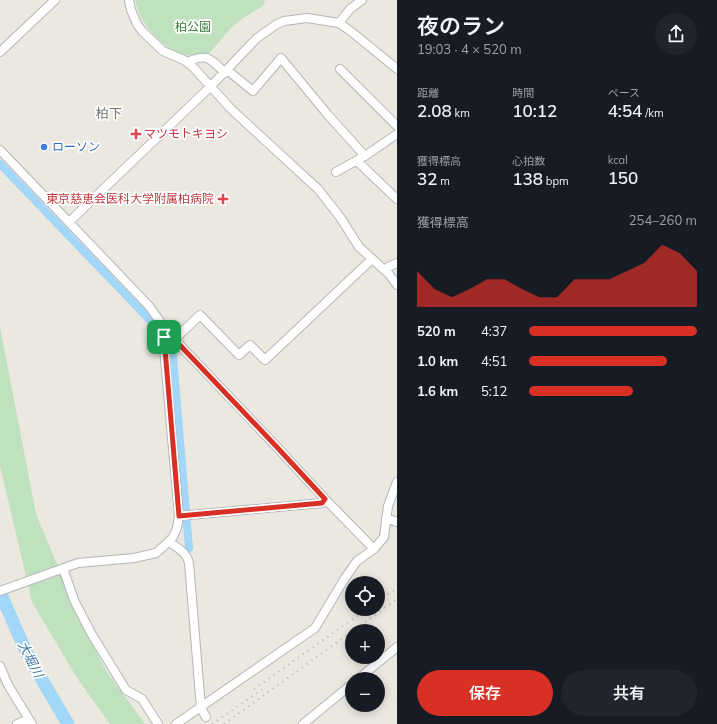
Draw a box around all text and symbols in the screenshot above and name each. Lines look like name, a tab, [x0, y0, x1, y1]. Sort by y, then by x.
text: 夜のラン	[417, 12, 505, 40]
button: share	[655, 13, 697, 55]
park label: 柏公園	[175, 19, 211, 34]
text: 19:03 · 4 × 520 m	[417, 41, 522, 57]
text: 距離	[417, 86, 439, 100]
text: 時間	[512, 86, 534, 100]
text: ペース	[608, 86, 640, 100]
text: 2.08	[417, 100, 452, 121]
text: 10:12	[512, 100, 557, 121]
text: 4:54	[608, 100, 642, 121]
district label: 柏下	[96, 105, 122, 121]
text: km	[452, 106, 470, 120]
text: /km	[642, 106, 664, 120]
place label: マツモトキヨシ	[144, 126, 228, 141]
marker: マツモトキヨシ	[131, 129, 141, 139]
place label: ローソン	[52, 139, 100, 154]
marker: ローソン	[39, 142, 49, 152]
text: kcal	[608, 153, 628, 167]
text: 獲得標高	[417, 154, 461, 168]
text: 心拍数	[512, 154, 545, 168]
text: 150	[608, 167, 638, 188]
text: 32	[417, 168, 437, 189]
text: 138	[512, 168, 543, 189]
text: m	[437, 174, 450, 188]
text: bpm	[543, 174, 569, 188]
place label: 東京慈恵会医科大学附属柏病院	[46, 191, 214, 206]
marker: 東京慈恵会医科大学附属柏病院	[217, 193, 229, 205]
text: 254–260 m	[629, 212, 697, 228]
text: 獲得標高	[417, 214, 469, 230]
pin	[147, 320, 181, 354]
text: 520 m	[417, 323, 456, 339]
text: 4:37	[481, 323, 507, 339]
icon: arrive	[153, 326, 175, 348]
text: 1.0 km	[417, 353, 458, 369]
text: 4:51	[481, 353, 507, 369]
text: 1.6 km	[417, 383, 458, 399]
text: 5:12	[481, 383, 507, 399]
map controls	[345, 576, 385, 712]
button: locate	[345, 576, 385, 616]
button: +	[345, 624, 385, 664]
water label: 大堀川	[15, 638, 48, 682]
button: 保存	[417, 670, 553, 716]
button: 共有	[561, 670, 697, 716]
button: −	[345, 672, 385, 712]

